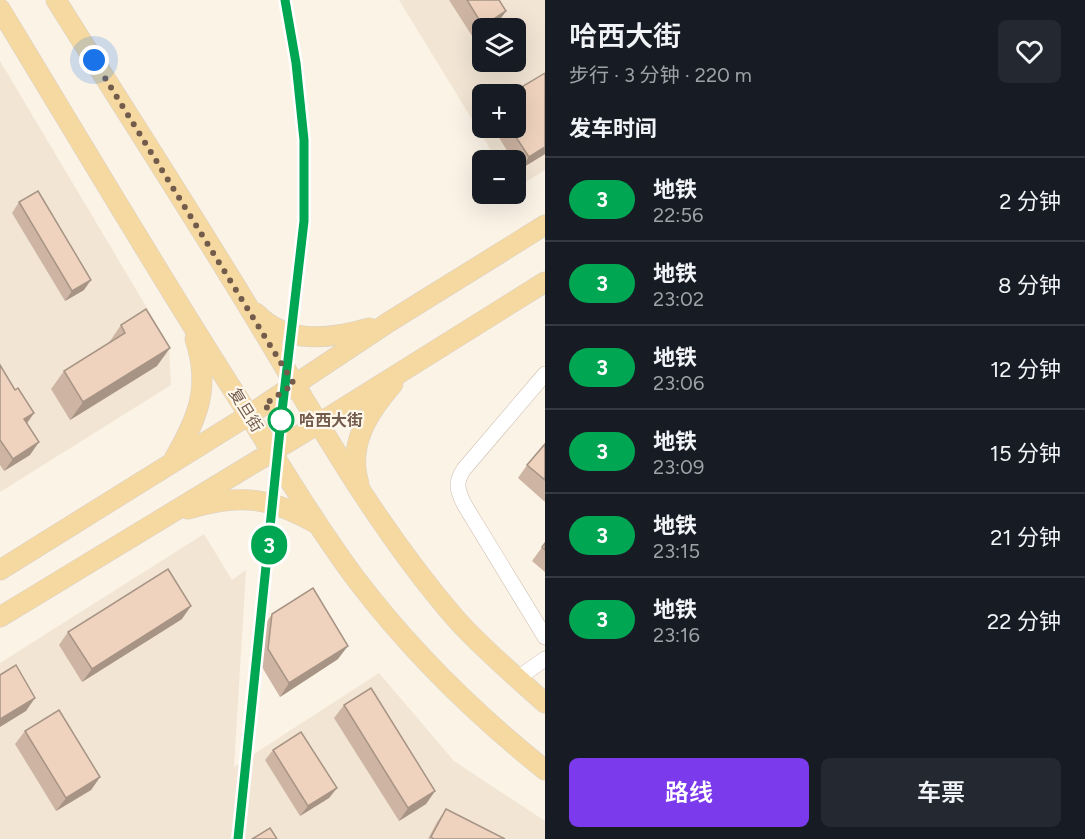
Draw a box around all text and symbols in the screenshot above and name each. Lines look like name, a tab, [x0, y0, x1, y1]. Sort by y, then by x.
map controls	[472, 18, 526, 204]
button: layers	[472, 18, 526, 72]
text: 哈西大街	[569, 19, 681, 53]
button: heart	[998, 20, 1061, 83]
your location	[79, 45, 109, 75]
text: 步行 · 3 分钟 · 220 m	[569, 63, 752, 87]
button: +	[472, 84, 526, 138]
text: 发车时间	[569, 115, 657, 142]
button: −	[472, 150, 526, 204]
text: 地铁	[653, 176, 697, 203]
text: 3	[596, 187, 608, 212]
text: 2 分钟	[999, 188, 1061, 215]
text: 22:56	[653, 203, 703, 227]
text: 地铁	[653, 260, 697, 287]
text: 3	[596, 271, 608, 296]
text: 8 分钟	[998, 272, 1061, 299]
text: 23:02	[653, 287, 704, 311]
text: 地铁	[653, 344, 697, 371]
text: 3	[596, 355, 608, 380]
text: 12 分钟	[990, 356, 1061, 383]
text: 23:06	[653, 371, 704, 395]
street label: 复旦街	[225, 385, 267, 435]
marker: 哈西大街	[268, 407, 294, 433]
place label: 哈西大街	[299, 411, 363, 430]
text: 地铁	[653, 428, 697, 455]
text: 3	[596, 439, 608, 464]
text: 15 分钟	[990, 440, 1061, 467]
text: 23:09	[653, 455, 704, 479]
text: 地铁	[653, 512, 697, 539]
text: 3	[596, 523, 608, 548]
text: 21 分钟	[990, 524, 1061, 551]
line badge: 3	[250, 526, 288, 564]
text: 3	[263, 533, 275, 558]
text: 23:15	[653, 539, 700, 563]
text: 地铁	[653, 596, 697, 623]
text: 3	[596, 607, 608, 632]
text: 22 分钟	[987, 608, 1061, 635]
text: 23:16	[653, 623, 700, 647]
button: 路线	[569, 758, 809, 827]
button: 车票	[821, 758, 1061, 827]

